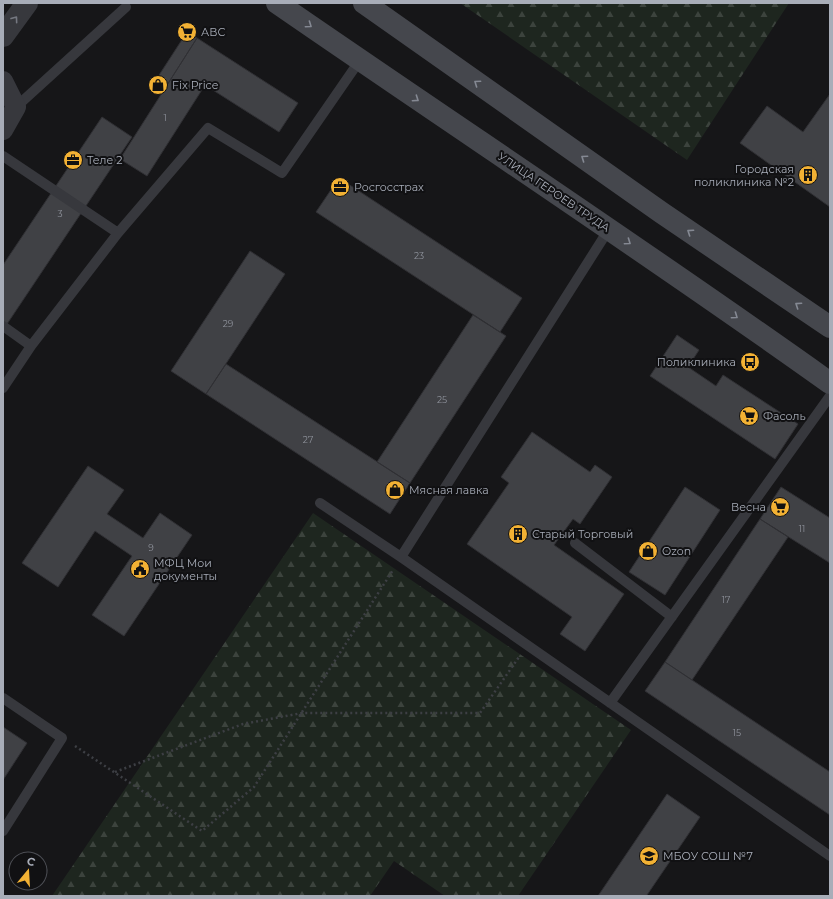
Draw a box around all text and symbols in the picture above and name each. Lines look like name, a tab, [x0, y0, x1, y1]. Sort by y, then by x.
one-way arrow	[10, 17, 17, 24]
one-way arrow	[305, 20, 312, 28]
supermarket icon: АВС	[176, 21, 198, 43]
place label: АВС	[201, 25, 225, 39]
shop icon: Fix Price	[147, 74, 169, 96]
place label: Fix Price	[172, 78, 219, 92]
one-way arrow	[475, 81, 482, 88]
one-way arrow	[412, 94, 419, 101]
house number: 1	[163, 112, 167, 123]
office icon: Теле 2	[62, 149, 84, 171]
street label: УЛИЦА ГЕРОЕВ ТРУДА	[495, 149, 613, 235]
place label: Теле 2	[87, 153, 122, 167]
one-way arrow	[581, 156, 588, 163]
place label: Городская поликлиника №2	[694, 162, 794, 189]
building icon: Городская поликлиника №2	[797, 164, 819, 186]
office icon: Росгосстрах	[329, 176, 351, 198]
place label: Росгосстрах	[354, 180, 424, 194]
house number: 3	[57, 208, 63, 219]
one-way arrow	[687, 229, 694, 237]
one-way arrow	[624, 237, 631, 244]
house number: 23	[414, 250, 424, 261]
one-way arrow	[795, 302, 802, 310]
one-way arrow	[731, 311, 738, 318]
house number: 29	[223, 318, 234, 329]
bus stop icon: Поликлиника	[739, 351, 761, 373]
place label: Поликлиника	[657, 355, 736, 369]
house number: 25	[437, 394, 447, 405]
supermarket icon: Фасоль	[738, 405, 760, 427]
place label: Фасоль	[763, 409, 806, 423]
house number: 27	[303, 434, 313, 445]
shop icon: Мясная лавка	[384, 479, 406, 501]
place label: Мясная лавка	[409, 483, 489, 497]
supermarket icon: Весна	[769, 496, 791, 518]
place label: Весна	[731, 500, 766, 514]
building icon: Старый Торговый	[507, 523, 529, 545]
house number: 11	[799, 523, 805, 534]
place label: Старый Торговый	[532, 527, 633, 541]
shop icon: Ozon	[637, 540, 659, 562]
house number: 9	[148, 542, 154, 553]
place label: Ozon	[662, 544, 691, 558]
place label: МФЦ Мои документы	[154, 556, 217, 583]
public building icon: МФЦ Мои документы	[129, 558, 151, 580]
house number: 17	[722, 594, 730, 605]
house number: 15	[733, 727, 741, 738]
school or university icon: МБОУ СОШ №7	[638, 845, 660, 867]
place label: МБОУ СОШ №7	[663, 849, 753, 863]
north arrow	[8, 851, 48, 891]
text: С	[25, 854, 37, 869]

